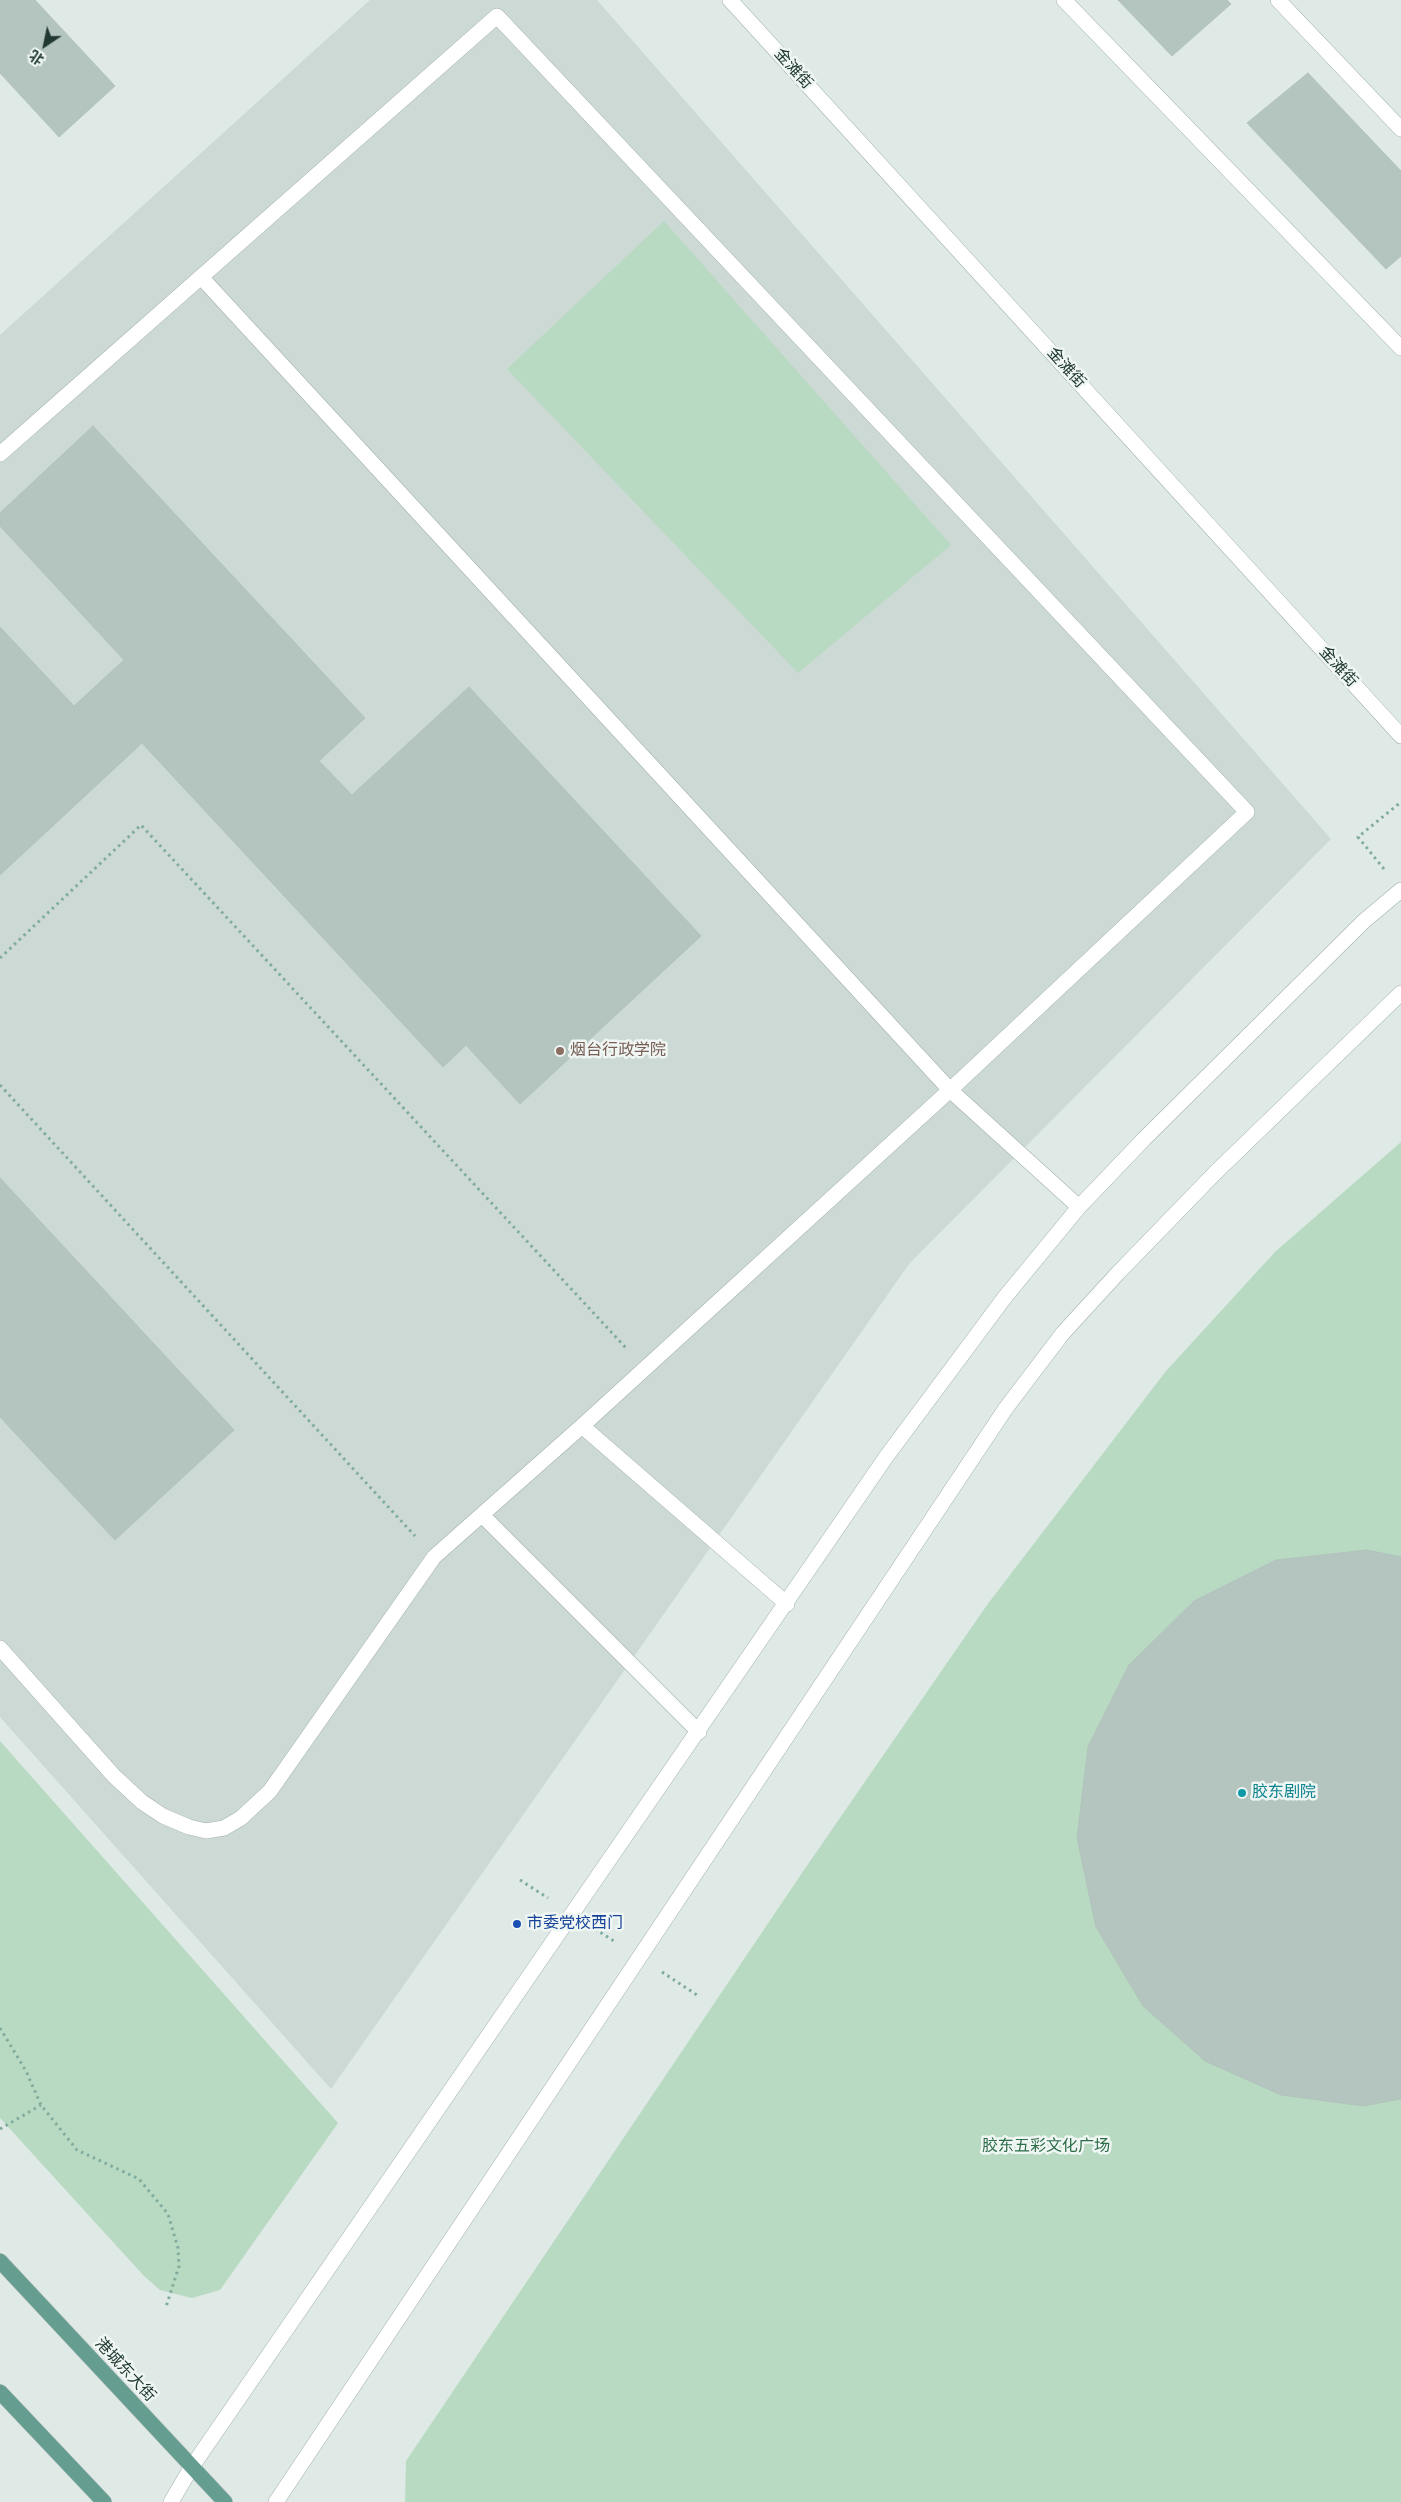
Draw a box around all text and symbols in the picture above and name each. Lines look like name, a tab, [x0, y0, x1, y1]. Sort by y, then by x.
north arrow	[20, 20, 70, 70]
street label: 金滩街	[770, 45, 816, 93]
text: 北	[26, 46, 47, 69]
street label: 金滩街	[1043, 344, 1089, 392]
street label: 金滩街	[1315, 643, 1361, 691]
place label: 烟台行政学院	[570, 1041, 666, 1061]
marker: 烟台行政学院	[554, 1045, 566, 1057]
place label: 胶东剧院	[1252, 1783, 1316, 1803]
marker: 胶东剧院	[1236, 1787, 1248, 1799]
place label: 市委党校西门	[527, 1914, 623, 1934]
marker: 市委党校西门	[511, 1918, 523, 1930]
park label: 胶东五彩文化广场	[982, 2137, 1110, 2157]
street label: 港城东大街	[91, 2334, 159, 2406]

